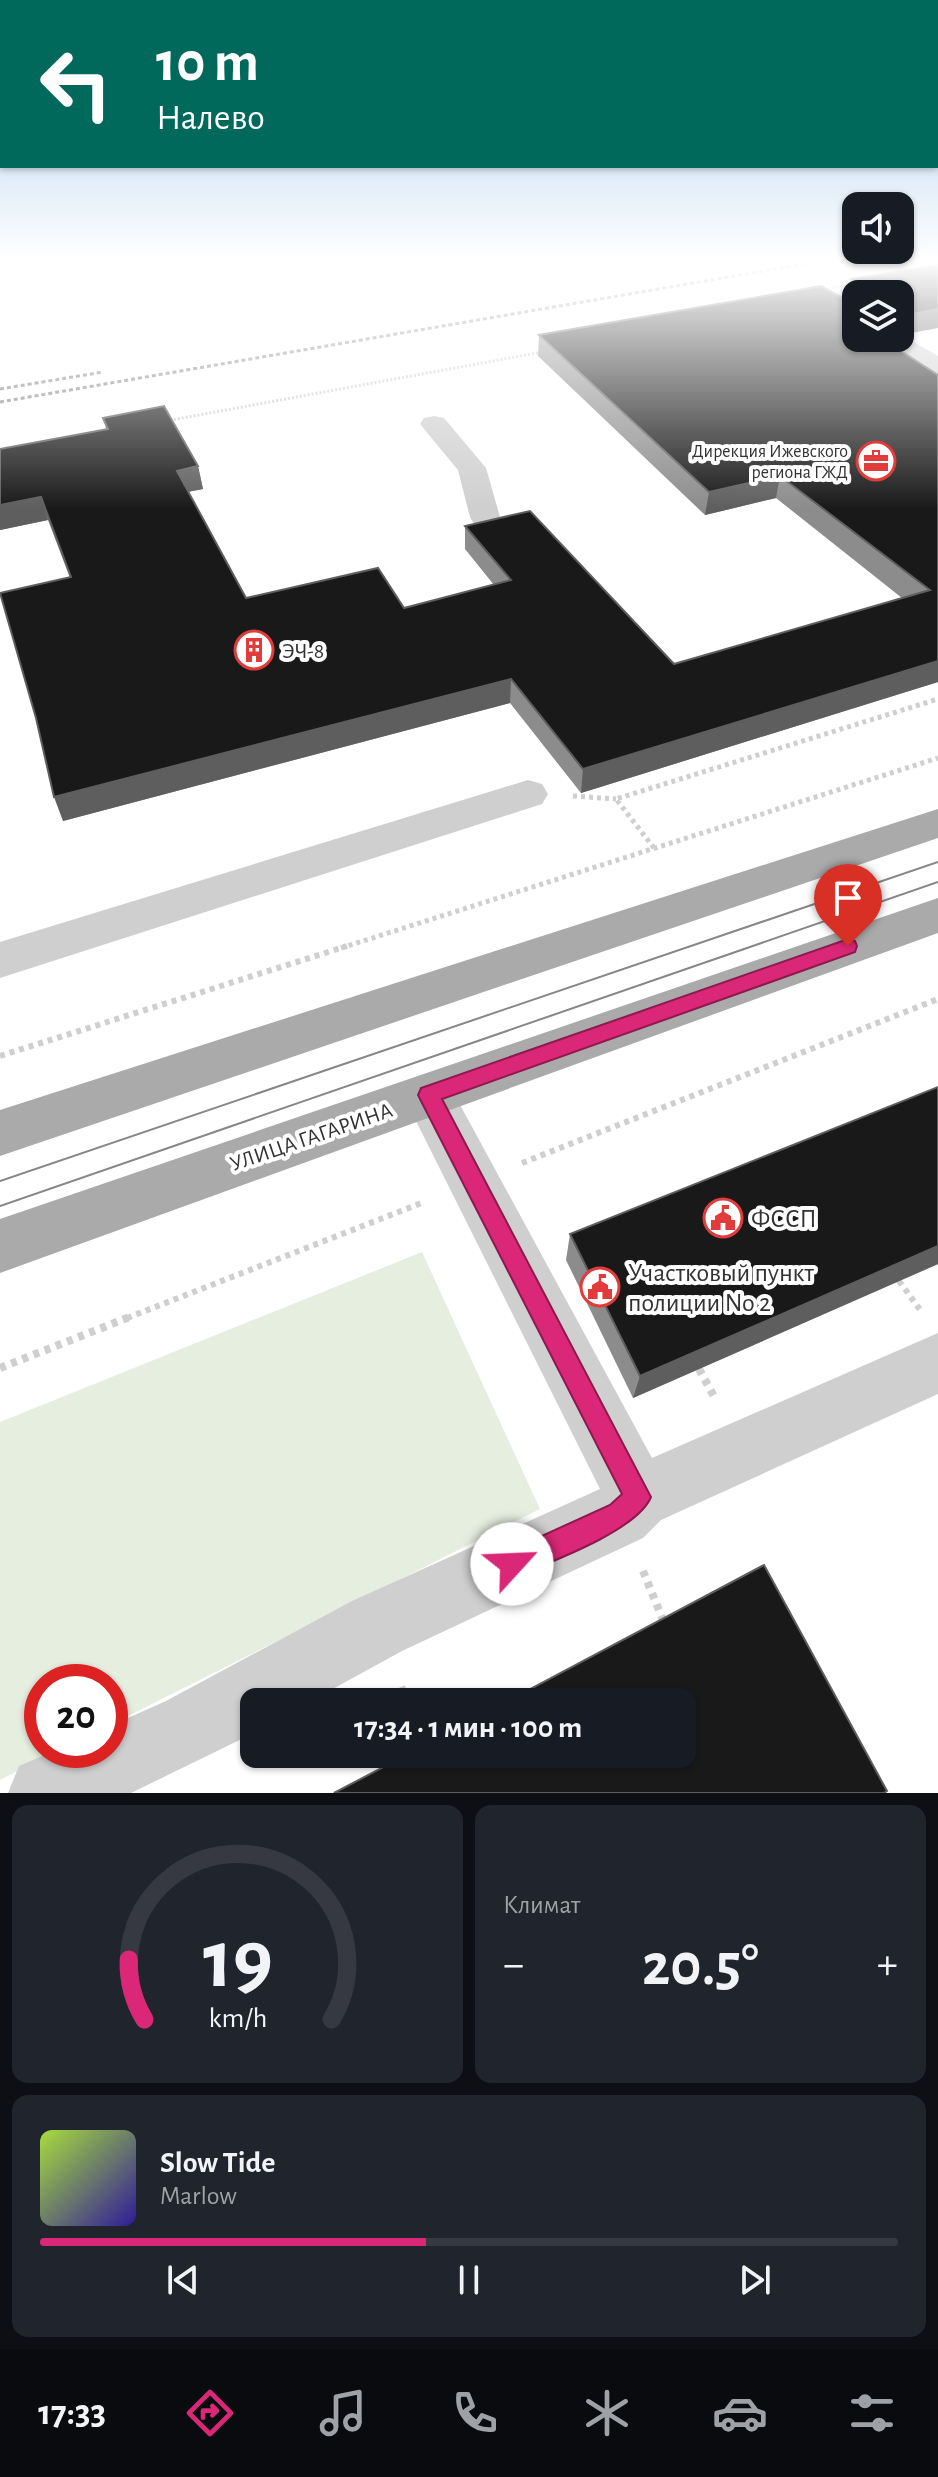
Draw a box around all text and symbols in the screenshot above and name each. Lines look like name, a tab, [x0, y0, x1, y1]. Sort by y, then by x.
icon: left	[24, 32, 128, 136]
text: 10 m	[156, 35, 259, 91]
text: Налево	[156, 100, 265, 136]
map controls	[842, 192, 914, 352]
button: sound	[842, 192, 914, 264]
button: layers	[842, 280, 914, 352]
office icon: Дирекция Ижевского региона ГЖД	[855, 440, 897, 482]
place label: Дирекция Ижевского региона ГЖД	[692, 443, 848, 482]
building icon: ЭЧ-8	[233, 629, 275, 671]
place label: ЭЧ-8	[282, 640, 324, 662]
pin	[814, 864, 882, 946]
icon: arrive	[826, 876, 870, 920]
street label: УЛИЦА ГАГАРИНА	[227, 1099, 395, 1175]
public building icon: ФССП	[702, 1197, 744, 1239]
place label: ФССП	[751, 1206, 817, 1232]
place label: Участковый пункт полиции No 2	[628, 1260, 815, 1316]
public building icon: Участковый пункт полиции No 2	[579, 1266, 621, 1308]
position arrow	[470, 1522, 554, 1606]
speed limit sign: 20	[24, 1664, 128, 1768]
text: 17:34 · 1 мин · 100 m	[354, 1713, 582, 1743]
text: Климат	[503, 1892, 580, 1918]
text: 19	[202, 1919, 273, 2003]
text: 20.5°	[642, 1936, 759, 1996]
text: −	[503, 1943, 524, 1987]
text: +	[877, 1943, 898, 1987]
text: km/h	[208, 2004, 267, 2033]
text: Slow Tide	[160, 2148, 275, 2178]
text: Marlow	[160, 2183, 237, 2209]
icon: previous	[161, 2258, 205, 2302]
icon: pause	[447, 2258, 491, 2302]
icon: next	[733, 2258, 777, 2302]
icon: directions	[182, 2385, 238, 2441]
icon: music	[315, 2385, 371, 2441]
icon: phone	[447, 2385, 503, 2441]
icon: climate	[579, 2385, 635, 2441]
icon: car	[712, 2385, 768, 2441]
icon: filters	[844, 2385, 900, 2441]
text: 17:33	[38, 2395, 106, 2431]

